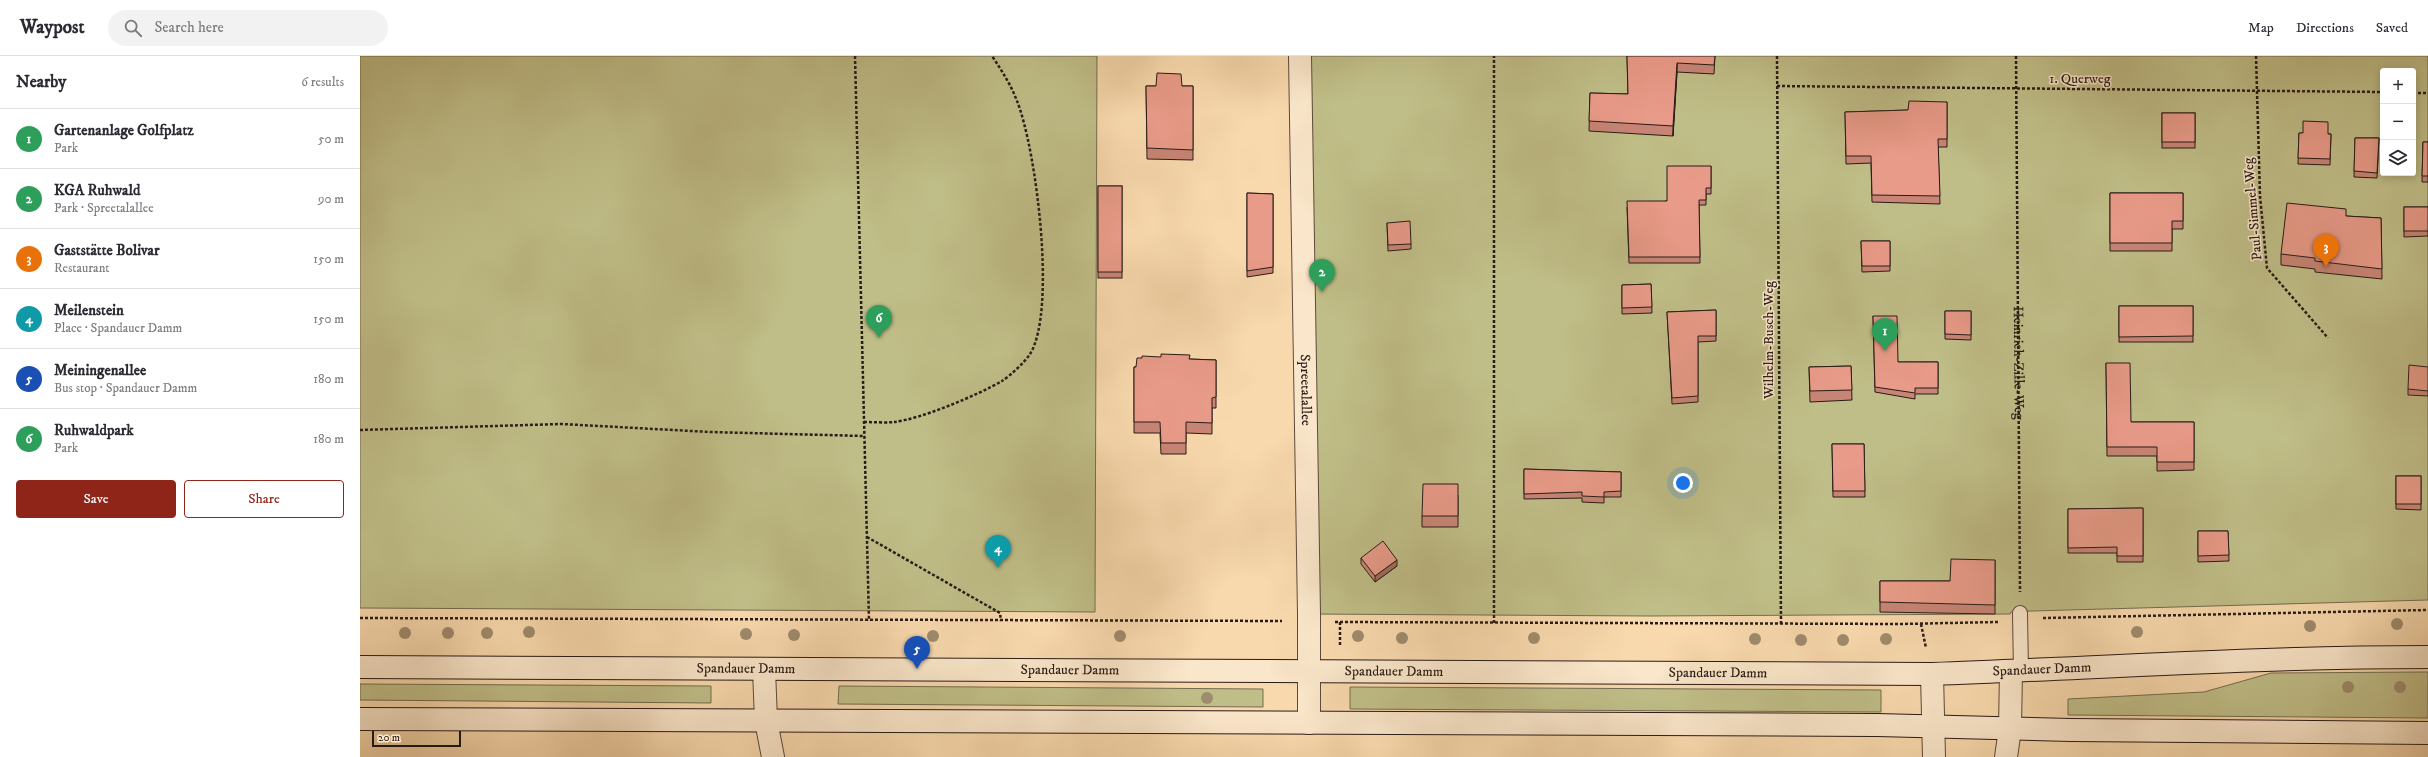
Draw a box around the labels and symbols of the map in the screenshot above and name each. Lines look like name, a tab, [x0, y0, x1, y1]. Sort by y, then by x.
street label: 1. Querweg	[2049, 70, 2111, 88]
street label: Paul-Simmel-Weg	[2240, 157, 2266, 261]
pin: 3	[2313, 234, 2339, 267]
pin: 2	[1309, 259, 1335, 292]
street label: Wilhelm-Busch-Weg	[1760, 281, 1778, 400]
pin: 6	[866, 305, 892, 338]
street label: Heinrich-Zille-Weg	[2009, 306, 2028, 420]
pin: 1	[1872, 318, 1898, 351]
street label: Spreetalallee	[1296, 354, 1315, 426]
your location	[1673, 473, 1693, 493]
pin: 4	[985, 535, 1011, 568]
pin: 5	[904, 636, 930, 669]
street label: Spandauer Damm	[1992, 658, 2092, 681]
street label: Spandauer Damm	[697, 659, 796, 678]
street label: Spandauer Damm	[1021, 661, 1120, 679]
street label: Spandauer Damm	[1345, 662, 1444, 681]
street label: Spandauer Damm	[1669, 664, 1768, 682]
scale bar	[372, 729, 461, 748]

